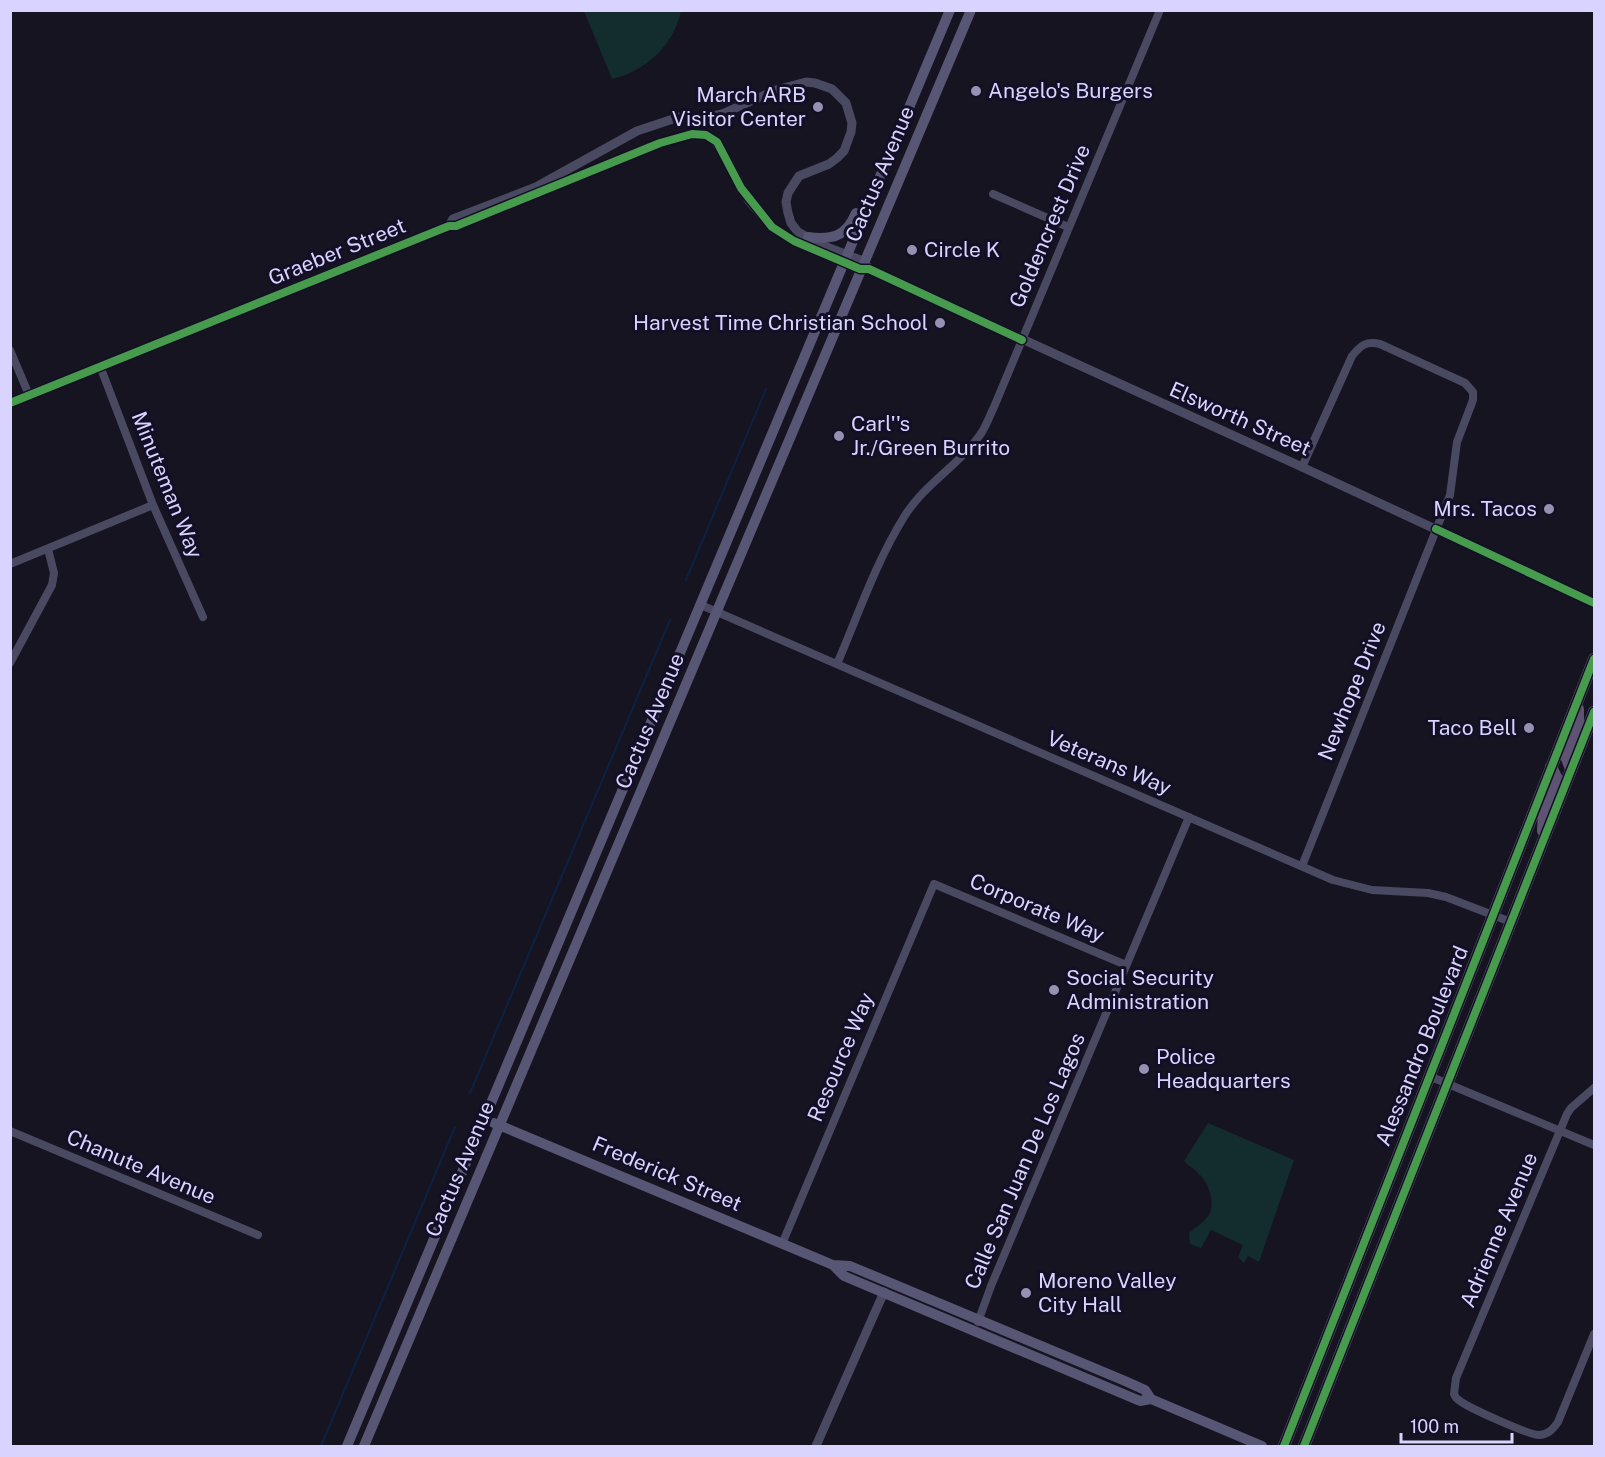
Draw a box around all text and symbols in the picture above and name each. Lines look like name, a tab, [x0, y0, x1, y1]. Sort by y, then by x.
place label: Angelo's Burgers	[988, 78, 1153, 103]
place label: March ARB Visitor Center	[672, 82, 806, 131]
marker: Angelo's Burgers	[969, 84, 983, 98]
marker: March ARB Visitor Center	[811, 100, 825, 114]
street label: Cactus Avenue	[840, 102, 919, 245]
street label: Goldencrest Drive	[1004, 141, 1095, 311]
street label: Graeber Street	[265, 213, 409, 290]
place label: Circle K	[924, 237, 1000, 262]
marker: Circle K	[905, 243, 919, 257]
place label: Harvest Time Christian School	[633, 310, 928, 335]
marker: Harvest Time Christian School	[933, 316, 947, 330]
street label: Elsworth Street	[1166, 376, 1315, 461]
street label: Minuteman Way	[127, 408, 208, 562]
place label: Carl''s Jr./Green Burrito	[851, 411, 1010, 460]
marker: Carl''s Jr./Green Burrito	[832, 429, 846, 443]
place label: Mrs. Tacos	[1433, 496, 1537, 521]
marker: Mrs. Tacos	[1542, 502, 1556, 516]
street label: Newhope Drive	[1312, 618, 1391, 764]
street label: Cactus Avenue	[610, 649, 689, 792]
place label: Taco Bell	[1428, 715, 1517, 740]
marker: Taco Bell	[1522, 721, 1536, 735]
street label: Veterans Way	[1043, 725, 1175, 800]
street label: Corporate Way	[966, 868, 1108, 947]
street label: Alessandro Boulevard	[1370, 942, 1473, 1149]
place label: Social Security Administration	[1066, 965, 1214, 1014]
marker: Social Security Administration	[1047, 983, 1061, 997]
street label: Resource Way	[802, 988, 879, 1125]
street label: Calle San Juan De Los Lagos	[959, 1029, 1090, 1293]
place label: Police Headquarters	[1156, 1044, 1291, 1093]
marker: Police Headquarters	[1137, 1062, 1151, 1076]
street label: Cactus Avenue	[420, 1097, 499, 1240]
street label: Chanute Avenue	[63, 1124, 219, 1209]
street label: Frederick Street	[589, 1131, 746, 1216]
street label: Adrienne Avenue	[1455, 1149, 1542, 1311]
place label: Moreno Valley City Hall	[1038, 1268, 1176, 1317]
marker: Moreno Valley City Hall	[1019, 1286, 1033, 1300]
scale bar	[1401, 1406, 1512, 1444]
text: 100 m	[1410, 1416, 1459, 1437]

